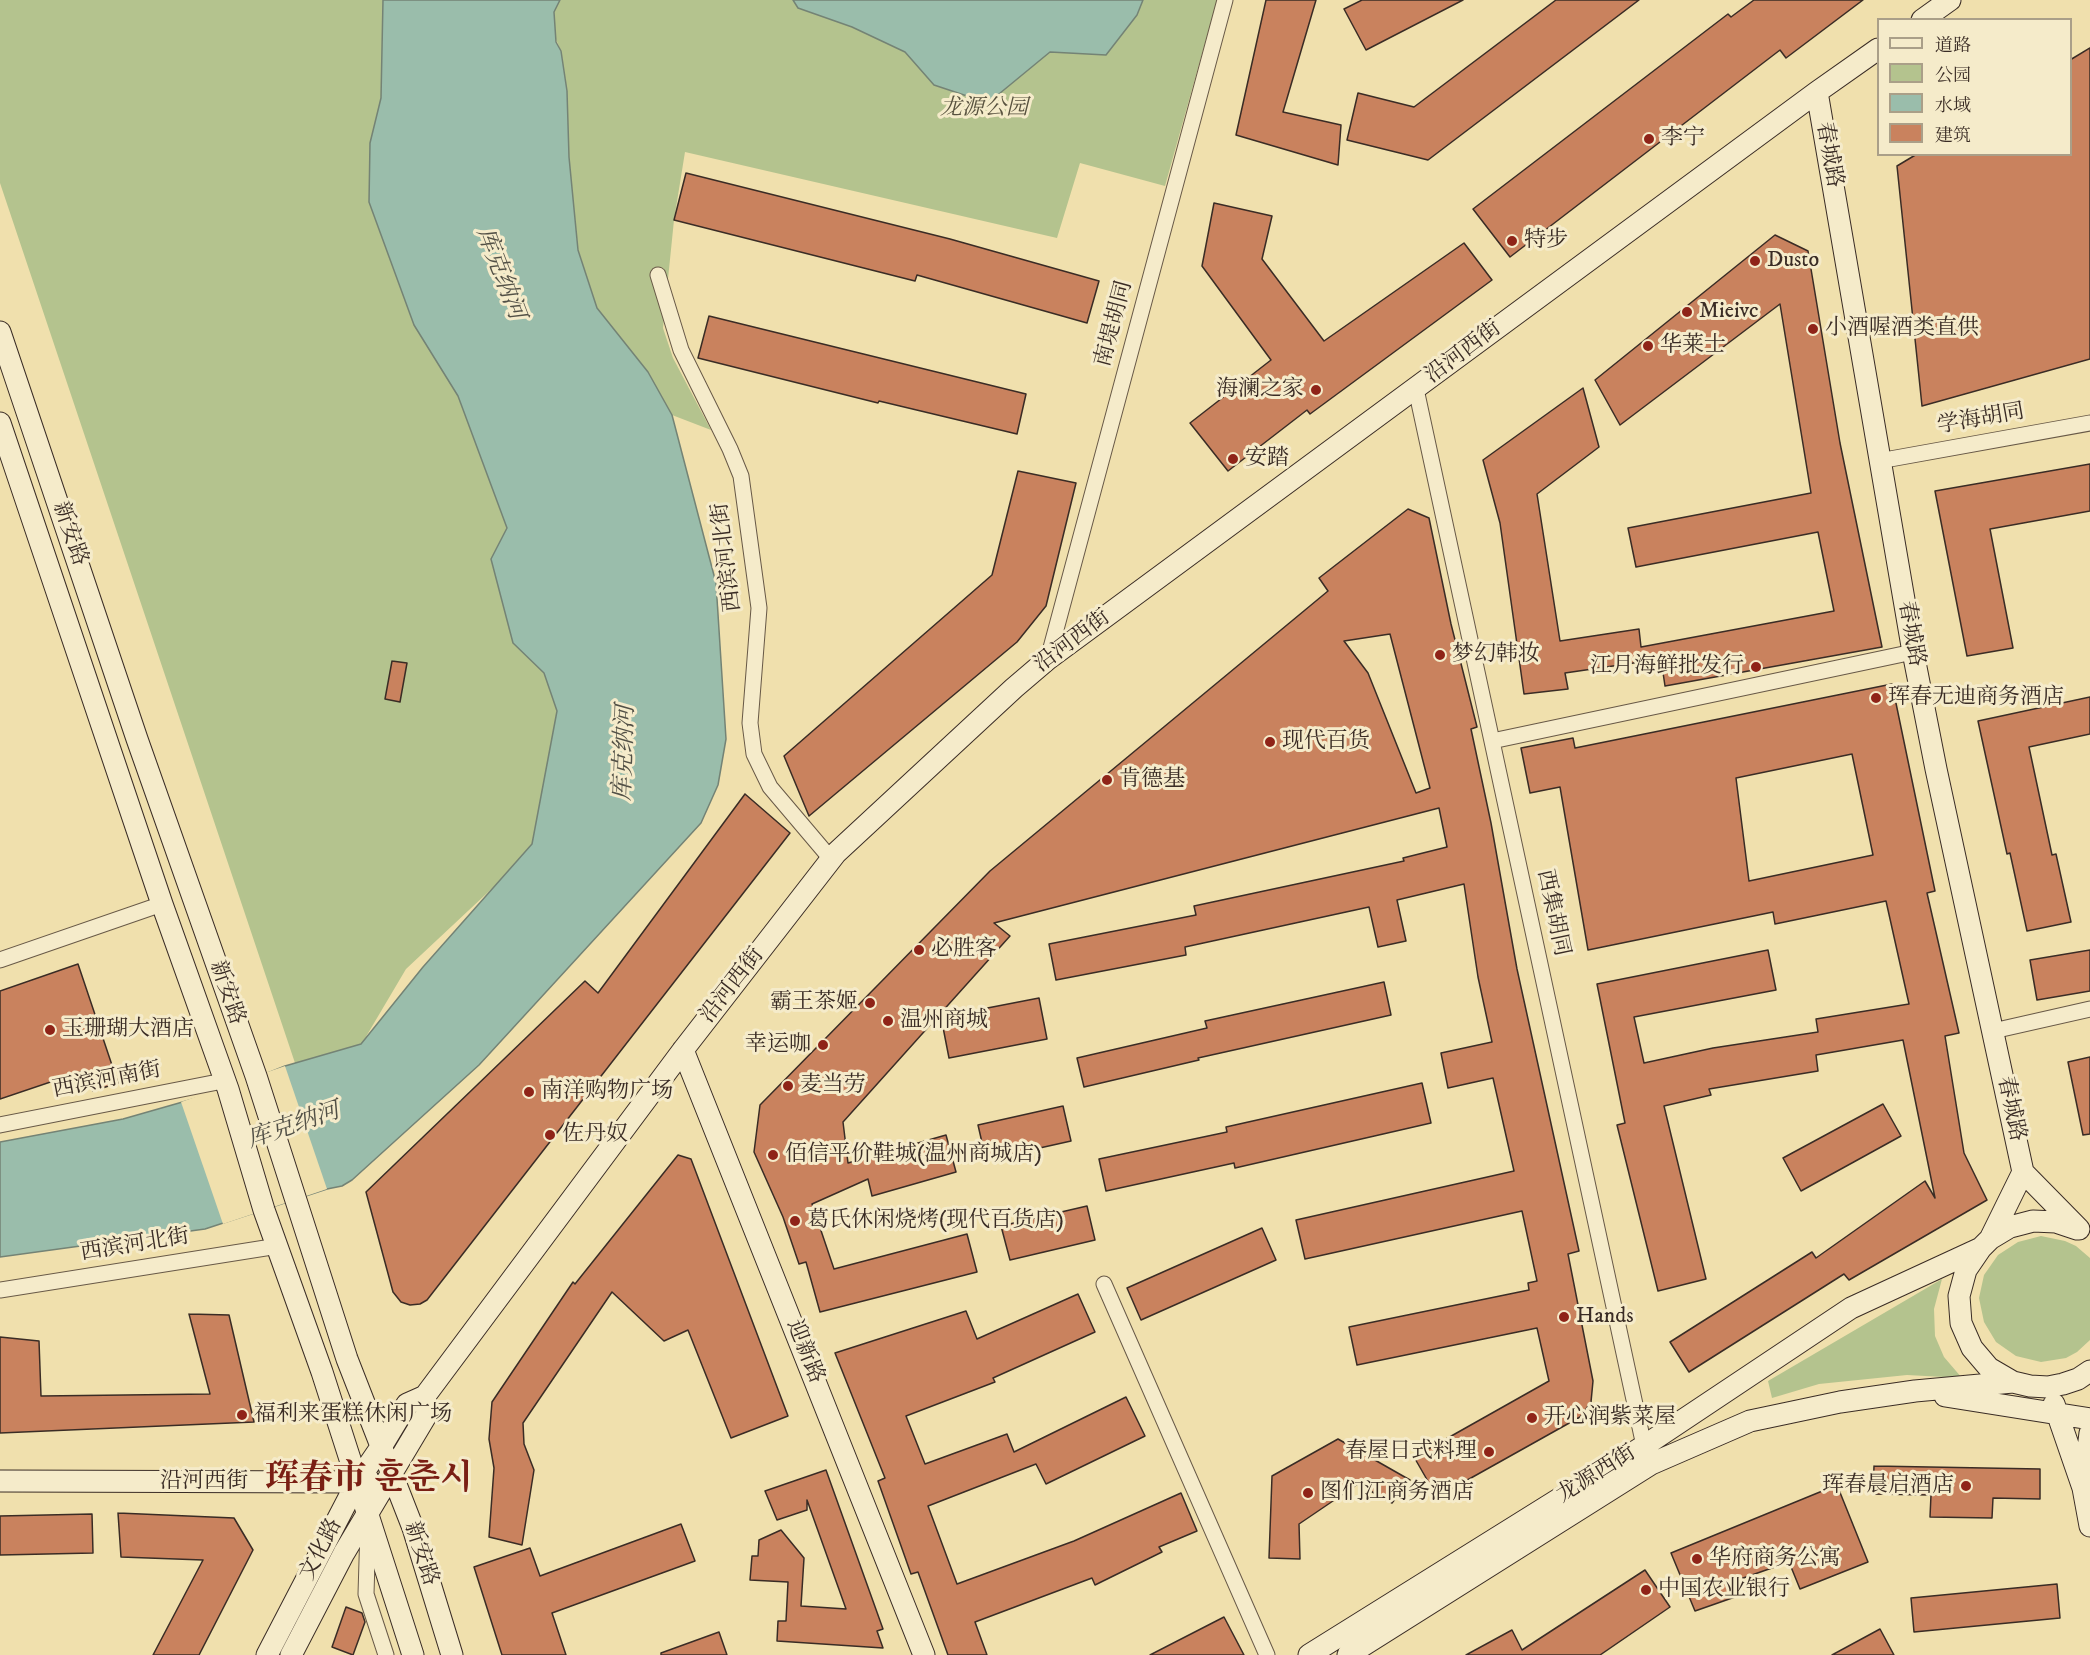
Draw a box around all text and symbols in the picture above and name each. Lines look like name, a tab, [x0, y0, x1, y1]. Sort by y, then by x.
legend	[1877, 18, 2072, 156]
text: 道路	[1935, 35, 1971, 57]
text: 公园	[1935, 65, 1971, 87]
text: 水域	[1935, 95, 1971, 117]
park label: 龙源公园	[940, 96, 1028, 122]
street label: 春城路	[1809, 120, 1847, 190]
text: 建筑	[1935, 125, 1971, 147]
place label: 李宁	[1661, 126, 1705, 152]
marker: 李宁	[1642, 132, 1656, 146]
water label: 库克纳河	[468, 224, 530, 324]
place label: 特步	[1524, 228, 1568, 254]
marker: 特步	[1505, 234, 1519, 248]
place label: Dusto	[1767, 248, 1819, 274]
marker: Dusto	[1748, 254, 1762, 268]
street label: 南堤胡同	[1091, 278, 1139, 370]
place label: Mieivc	[1699, 299, 1759, 325]
marker: Mieivc	[1680, 305, 1694, 319]
street label: 沿河西街	[1421, 316, 1507, 390]
place label: 小酒喔酒类直供	[1825, 316, 1979, 342]
marker: 小酒喔酒类直供	[1806, 322, 1820, 336]
place label: 华莱士	[1660, 333, 1726, 359]
marker: 华莱士	[1641, 339, 1655, 353]
place label: 海澜之家	[1216, 377, 1304, 403]
marker: 海澜之家	[1309, 383, 1323, 397]
street label: 学海胡同	[1935, 399, 2027, 441]
place label: 安踏	[1245, 446, 1289, 472]
marker: 安踏	[1226, 452, 1240, 466]
street label: 新安路	[46, 499, 92, 569]
street label: 西滨河北街	[708, 501, 748, 613]
street label: 春城路	[1891, 599, 1929, 669]
street label: 沿河西街	[1030, 605, 1116, 679]
place label: 梦幻韩妆	[1452, 642, 1540, 668]
marker: 梦幻韩妆	[1433, 648, 1447, 662]
place label: 江月海鲜批发行	[1590, 654, 1744, 680]
marker: 江月海鲜批发行	[1749, 660, 1763, 674]
place label: 珲春无迪商务酒店	[1888, 685, 2064, 711]
marker: 珲春无迪商务酒店	[1869, 691, 1883, 705]
water label: 库克纳河	[610, 705, 642, 801]
place label: 现代百货	[1282, 729, 1370, 755]
marker: 现代百货	[1263, 735, 1277, 749]
place label: 肯德基	[1119, 767, 1185, 793]
marker: 肯德基	[1100, 773, 1114, 787]
street label: 西集胡同	[1530, 867, 1574, 959]
place label: 必胜客	[931, 937, 997, 963]
street label: 沿河西街	[696, 943, 770, 1029]
marker: 必胜客	[912, 943, 926, 957]
street label: 新安路	[203, 958, 249, 1028]
place label: 霸王茶姬	[770, 990, 858, 1016]
marker: 霸王茶姬	[863, 996, 877, 1010]
place label: 温州商城	[900, 1008, 988, 1034]
marker: 温州商城	[881, 1014, 895, 1028]
place label: 玉珊瑚大酒店	[62, 1017, 194, 1043]
marker: 玉珊瑚大酒店	[43, 1023, 57, 1037]
place label: 幸运咖	[745, 1032, 811, 1058]
marker: 幸运咖	[816, 1038, 830, 1052]
street label: 西滨河南街	[50, 1058, 164, 1104]
place label: 麦当劳	[800, 1073, 866, 1099]
street label: 春城路	[1990, 1074, 2030, 1144]
place label: 南洋购物广场	[541, 1079, 673, 1105]
marker: 麦当劳	[781, 1079, 795, 1093]
marker: 南洋购物广场	[522, 1085, 536, 1099]
water label: 库克纳河	[244, 1098, 344, 1156]
place label: 佐丹奴	[562, 1122, 628, 1148]
marker: 佐丹奴	[543, 1128, 557, 1142]
place label: 佰信平价鞋城(温州商城店)	[785, 1142, 1042, 1168]
marker: 佰信平价鞋城(温州商城店)	[766, 1148, 780, 1162]
place label: 葛氏休闲烧烤(现代百货店)	[807, 1208, 1064, 1234]
marker: 葛氏休闲烧烤(现代百货店)	[788, 1214, 802, 1228]
street label: 西滨河北街	[79, 1224, 191, 1268]
place label: Hands	[1576, 1304, 1634, 1330]
marker: Hands	[1557, 1310, 1571, 1324]
street label: 迎新路	[779, 1316, 829, 1388]
place label: 福利来蛋糕休闲广场	[254, 1402, 452, 1428]
place label: 开心润紫菜屋	[1544, 1405, 1676, 1431]
marker: 福利来蛋糕休闲广场	[235, 1408, 249, 1422]
marker: 开心润紫菜屋	[1525, 1411, 1539, 1425]
place label: 春屋日式料理	[1345, 1439, 1477, 1465]
street label: 龙源西街	[1553, 1440, 1641, 1510]
marker: 春屋日式料理	[1482, 1445, 1496, 1459]
district label: 珲春市 훈춘시	[265, 1461, 473, 1501]
street label: 沿河西街	[160, 1469, 248, 1495]
place label: 珲春晨启酒店	[1822, 1473, 1954, 1499]
marker: 珲春晨启酒店	[1959, 1479, 1973, 1493]
place label: 图们江商务酒店	[1320, 1480, 1474, 1506]
marker: 图们江商务酒店	[1301, 1486, 1315, 1500]
street label: 文化路	[295, 1515, 349, 1585]
street label: 新安路	[397, 1519, 443, 1589]
place label: 华府商务公寓	[1709, 1546, 1841, 1572]
marker: 华府商务公寓	[1690, 1552, 1704, 1566]
place label: 中国农业银行	[1658, 1577, 1790, 1603]
marker: 中国农业银行	[1639, 1583, 1653, 1597]

